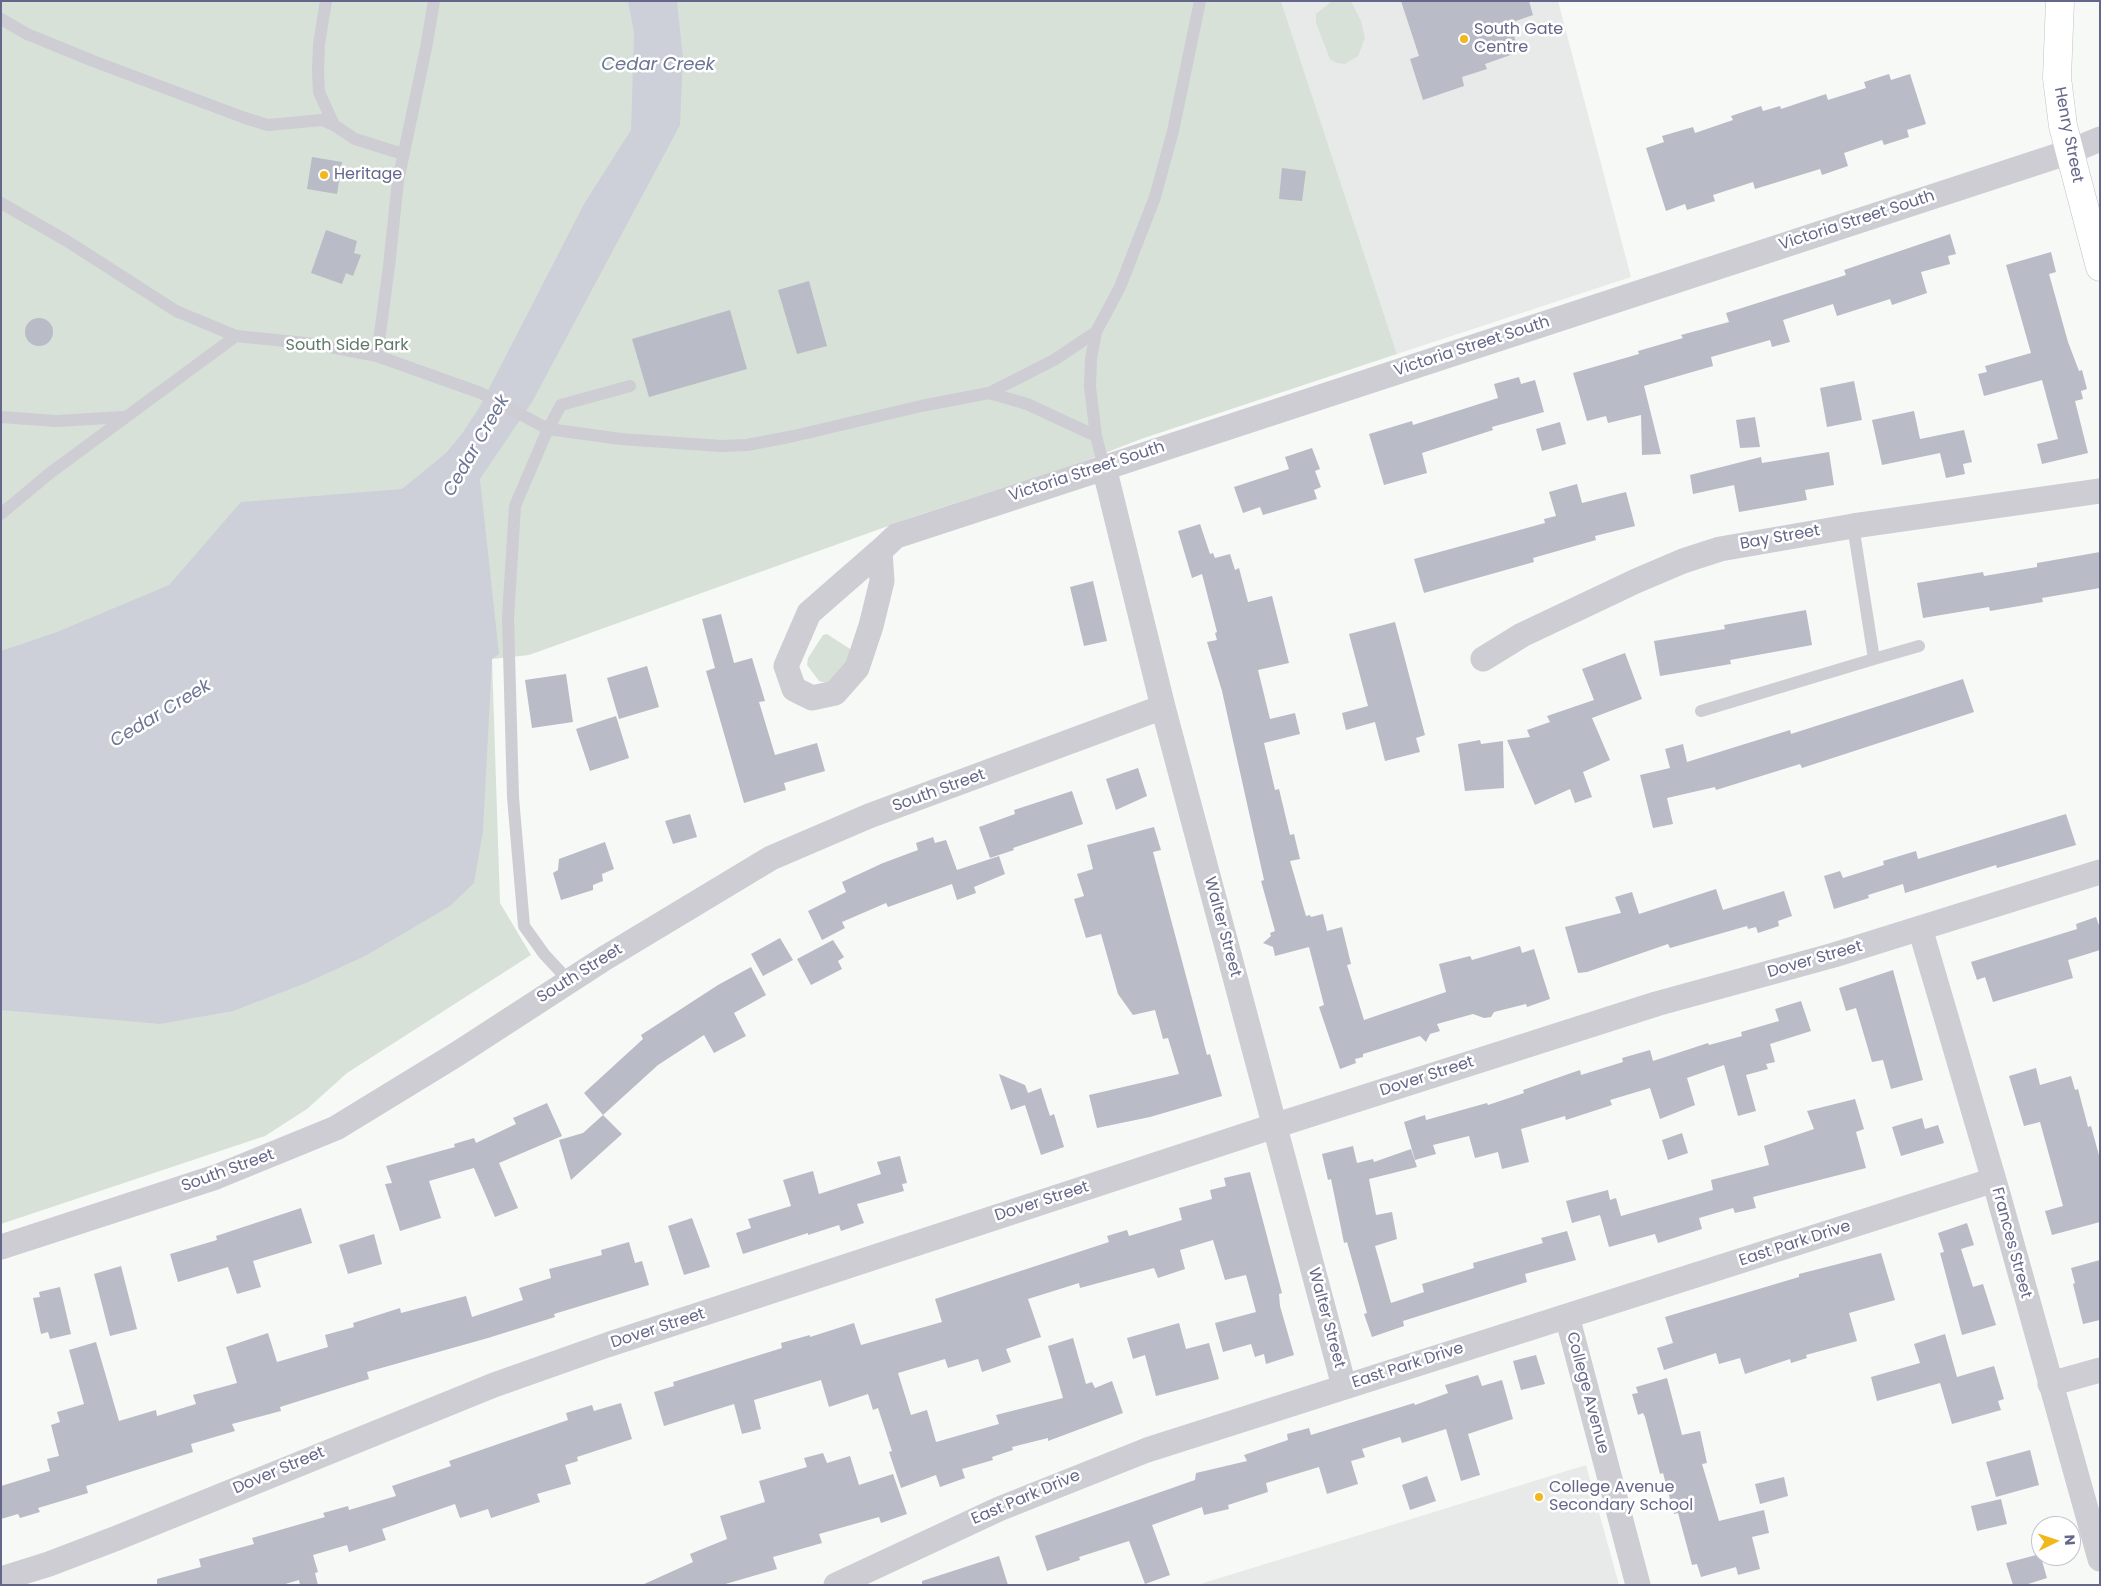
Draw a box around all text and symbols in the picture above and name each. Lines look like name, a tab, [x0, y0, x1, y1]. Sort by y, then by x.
place label: South Gate Centre	[1474, 20, 1563, 58]
marker: South Gate Centre	[1458, 33, 1470, 45]
water label: Cedar Creek	[601, 54, 715, 76]
street label: Henry Street	[2049, 85, 2087, 185]
place label: Heritage	[334, 165, 402, 185]
marker: Heritage	[318, 169, 330, 181]
street label: Victoria Street South	[1777, 187, 1937, 255]
street label: Victoria Street South	[1392, 313, 1552, 381]
park label: South Side Park	[286, 336, 408, 356]
water label: Cedar Creek	[439, 391, 515, 501]
street label: Victoria Street South	[1007, 438, 1167, 506]
street label: Bay Street	[1739, 522, 1821, 554]
water label: Cedar Creek	[107, 675, 215, 753]
street label: South Street	[890, 765, 988, 817]
street label: Walter Street	[1199, 875, 1245, 979]
street label: Dover Street	[1765, 937, 1865, 983]
street label: South Street	[534, 940, 626, 1008]
street label: Dover Street	[1378, 1053, 1476, 1101]
street label: South Street	[179, 1145, 277, 1197]
street label: Dover Street	[993, 1178, 1091, 1226]
street label: Frances Street	[1987, 1185, 2035, 1301]
street label: East Park Drive	[1737, 1217, 1853, 1271]
street label: Walter Street	[1303, 1266, 1349, 1370]
street label: Dover Street	[609, 1305, 707, 1353]
street label: College Avenue	[1561, 1330, 1613, 1456]
street label: East Park Drive	[1350, 1339, 1466, 1393]
street label: Dover Street	[230, 1443, 328, 1499]
street label: East Park Drive	[969, 1466, 1083, 1530]
place label: College Avenue Secondary School	[1549, 1478, 1693, 1516]
marker: College Avenue Secondary School	[1533, 1491, 1545, 1503]
north arrow	[2031, 1516, 2081, 1566]
text: N	[2060, 1534, 2080, 1546]

